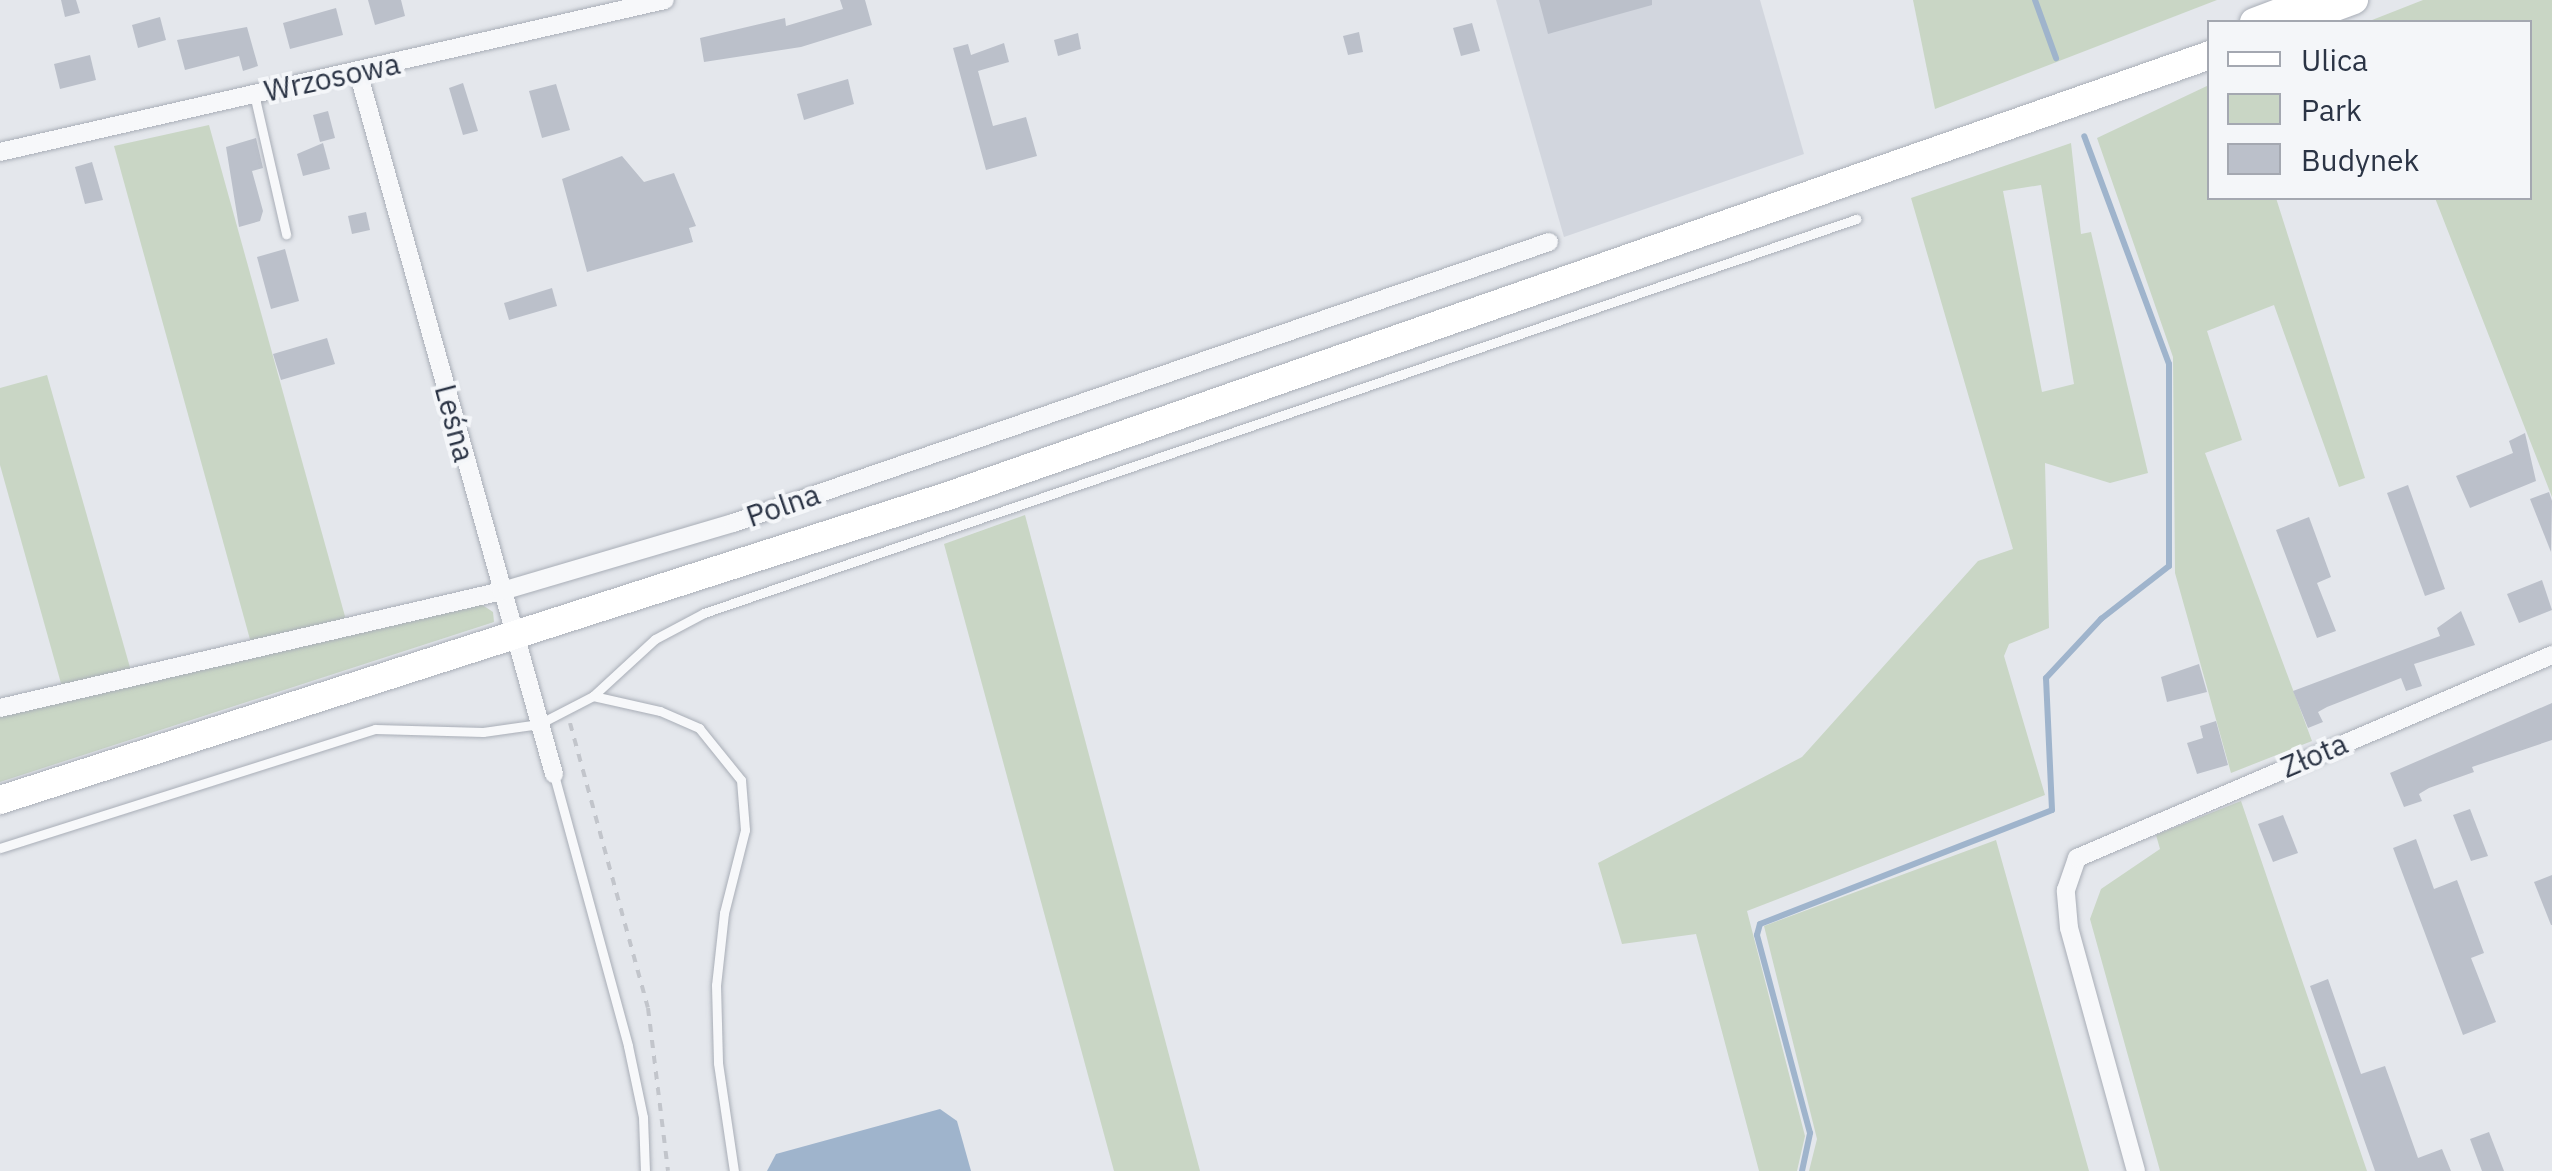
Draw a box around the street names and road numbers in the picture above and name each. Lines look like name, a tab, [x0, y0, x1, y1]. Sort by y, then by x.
street label: Wrzosowa	[261, 45, 403, 109]
street label: Leśna	[427, 380, 483, 466]
street label: Polna	[741, 476, 825, 534]
street label: Złota	[2275, 725, 2353, 785]

